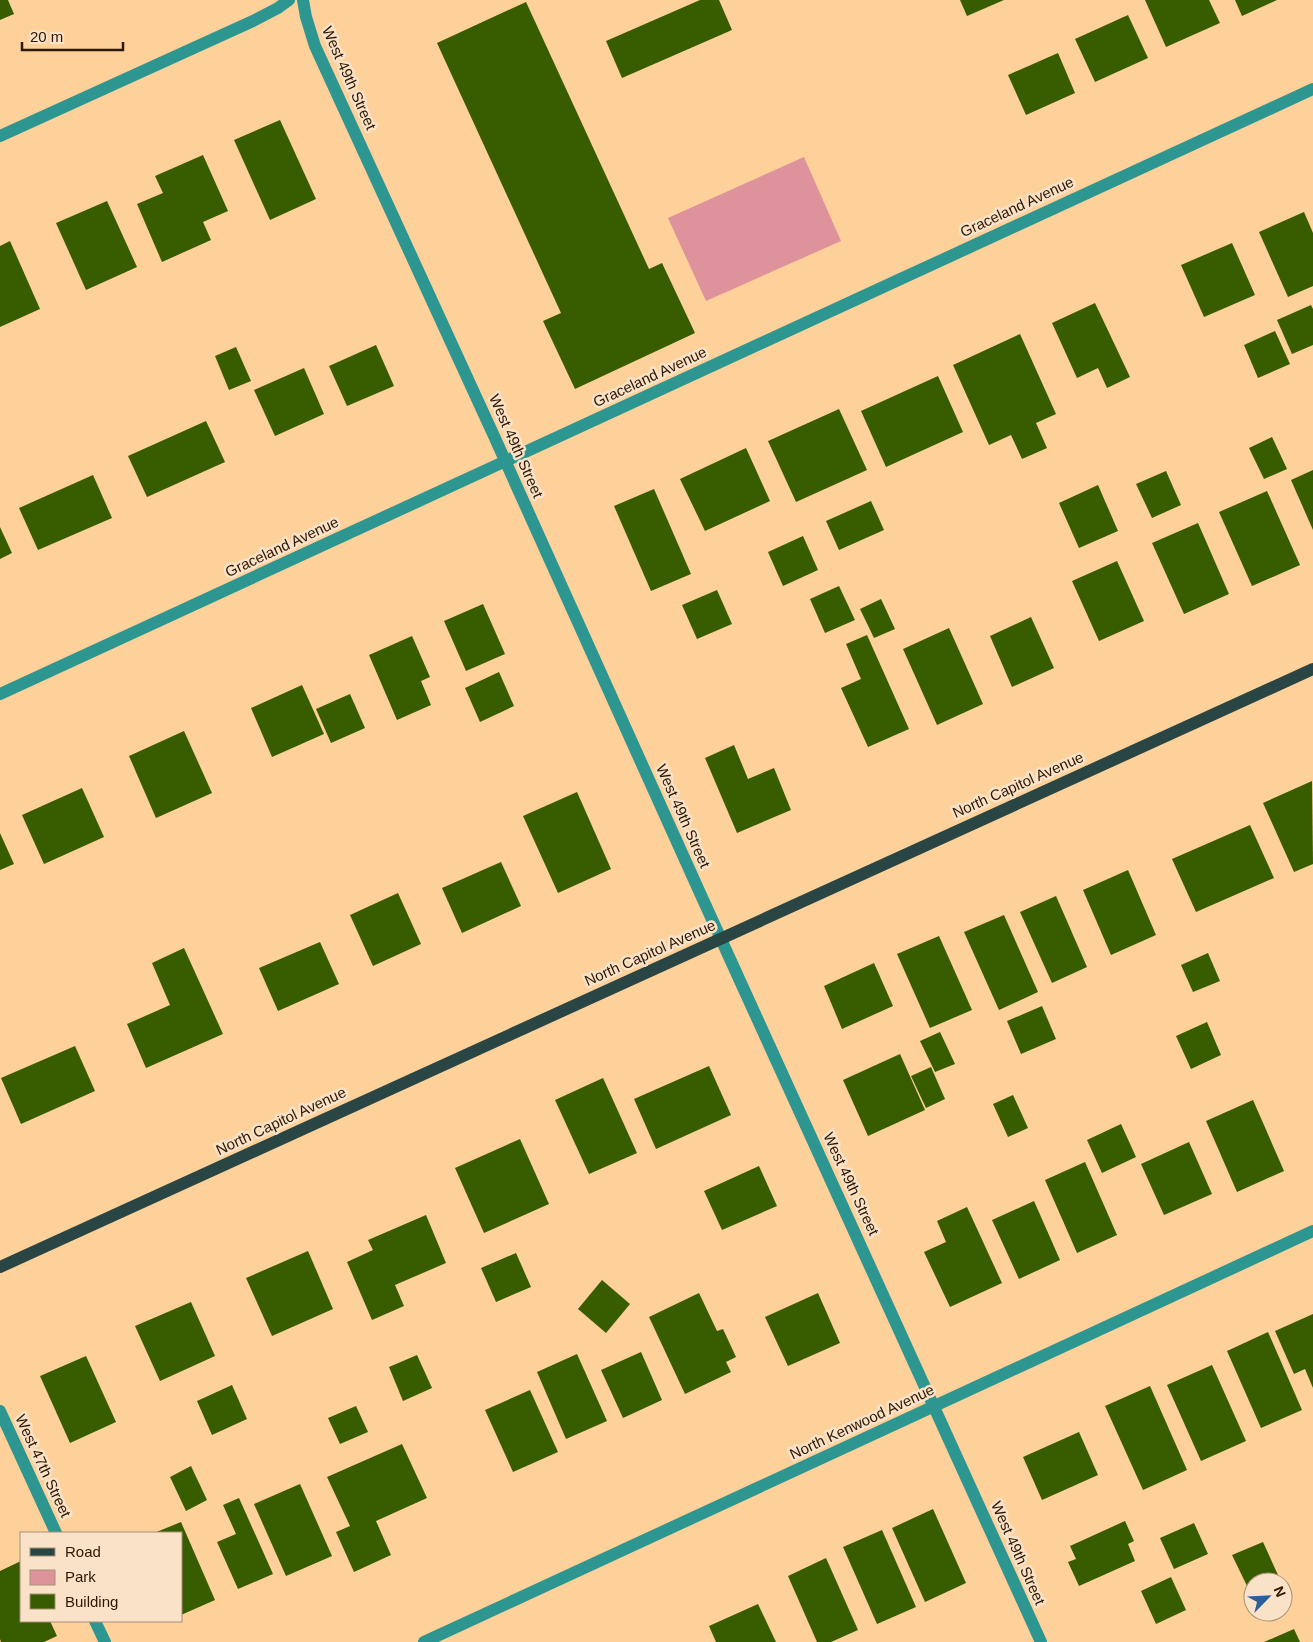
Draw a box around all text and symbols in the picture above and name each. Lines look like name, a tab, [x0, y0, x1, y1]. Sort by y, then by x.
scale bar	[22, 20, 124, 52]
street label: West 49th Street	[319, 23, 380, 133]
text: 20 m	[30, 28, 63, 45]
street label: Graceland Avenue	[957, 173, 1076, 240]
street label: Graceland Avenue	[590, 343, 709, 410]
street label: West 49th Street	[486, 391, 547, 501]
street label: Graceland Avenue	[222, 513, 341, 580]
street label: North Capitol Avenue	[950, 748, 1086, 821]
street label: West 49th Street	[653, 761, 714, 871]
street label: North Capitol Avenue	[582, 916, 718, 989]
street label: North Capitol Avenue	[213, 1083, 348, 1158]
street label: West 49th Street	[820, 1130, 883, 1239]
street label: North Kenwood Avenue	[787, 1381, 937, 1462]
street label: West 47th Street	[12, 1412, 75, 1521]
street label: West 49th Street	[988, 1498, 1049, 1608]
legend	[20, 1532, 182, 1622]
text: Road	[65, 1543, 101, 1560]
text: Park	[65, 1568, 96, 1585]
north arrow	[1243, 1572, 1293, 1622]
text: N	[1271, 1584, 1289, 1600]
text: Building	[65, 1593, 118, 1610]

